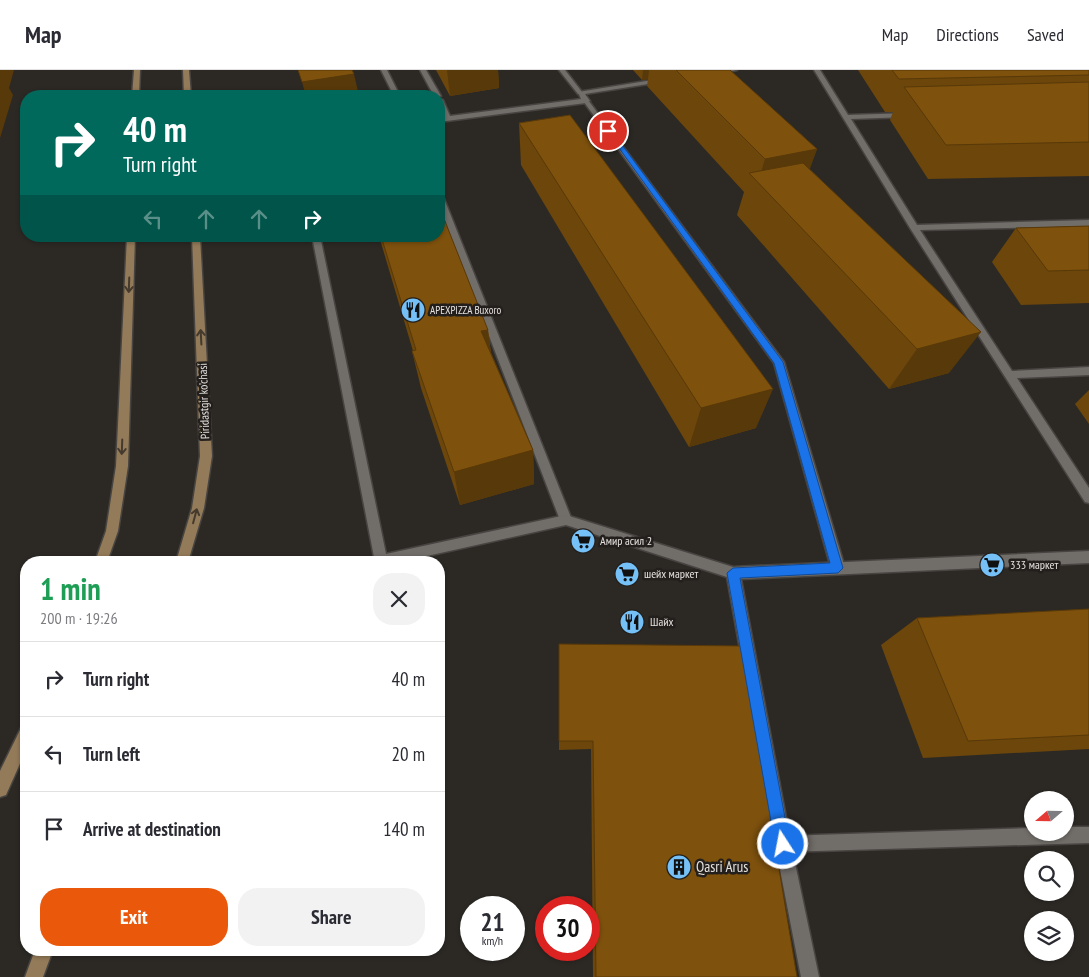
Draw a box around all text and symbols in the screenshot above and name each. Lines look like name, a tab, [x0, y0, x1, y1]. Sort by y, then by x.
text: Map	[25, 19, 62, 50]
text: Map	[882, 23, 908, 46]
text: Directions	[936, 23, 999, 46]
text: Saved	[1027, 23, 1064, 46]
text: 40 m	[123, 106, 187, 152]
icon: right	[40, 110, 105, 175]
pin	[587, 110, 629, 152]
icon: arrive	[594, 117, 622, 145]
text: Turn right	[123, 150, 197, 178]
icon: left	[139, 205, 167, 233]
icon: ahead	[192, 205, 220, 233]
icon: ahead	[245, 205, 273, 233]
icon: right	[298, 205, 326, 233]
one-way arrow	[124, 277, 133, 293]
restaurant icon: APEXPIZZA Buxoro	[400, 297, 426, 323]
place label: APEXPIZZA Buxoro	[430, 303, 501, 317]
one-way arrow	[197, 329, 206, 345]
street label: Piridastgir ko'chasi	[195, 363, 212, 439]
one-way arrow	[118, 439, 127, 455]
one-way arrow	[191, 508, 201, 524]
supermarket icon: Амир асил 2	[570, 528, 596, 554]
place label: Амир асил 2	[600, 533, 652, 548]
supermarket icon: 333 маркет	[979, 552, 1005, 578]
place label: 333 маркет	[1010, 557, 1059, 572]
supermarket icon: шейх маркет	[614, 561, 640, 587]
place label: шейх маркет	[644, 566, 698, 581]
text: 1 min	[40, 569, 101, 608]
button: close	[373, 573, 425, 625]
text: 200 m · 19:26	[40, 608, 118, 628]
restaurant icon: Шайх	[619, 609, 645, 635]
place label: Шайх	[650, 614, 673, 629]
icon: right	[40, 665, 68, 693]
text: Turn right	[83, 667, 149, 691]
text: 40 m	[392, 667, 425, 691]
icon: left	[40, 740, 68, 768]
text: Turn left	[83, 742, 140, 766]
text: 20 m	[392, 742, 425, 766]
north arrow	[1024, 791, 1074, 841]
map controls	[1024, 791, 1074, 961]
icon: arrive	[40, 815, 68, 843]
text: Arrive at destination	[83, 817, 221, 841]
text: 140 m	[383, 817, 425, 841]
position arrow	[756, 817, 808, 869]
button: search	[1024, 851, 1074, 901]
building icon: Qasri Arus	[666, 854, 692, 880]
place label: Qasri Arus	[696, 857, 748, 876]
button: Exit	[40, 888, 228, 946]
button: Share	[238, 888, 425, 946]
speed limit sign: 30	[535, 896, 600, 961]
text: 21	[481, 906, 504, 938]
button: layers	[1024, 911, 1074, 961]
text: km/h	[482, 933, 503, 948]

